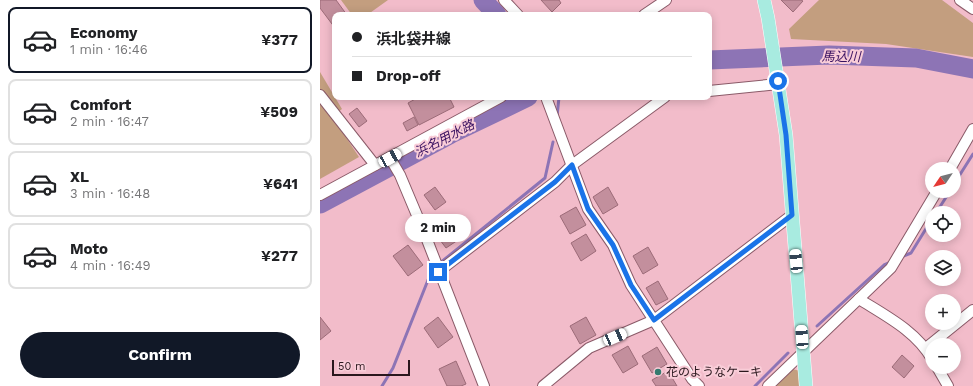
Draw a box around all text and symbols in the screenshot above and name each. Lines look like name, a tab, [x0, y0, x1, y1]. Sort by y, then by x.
icon: car	[22, 22, 58, 58]
text: Economy	[70, 24, 137, 42]
text: 浜北袋井線	[376, 30, 451, 48]
text: ¥377	[261, 31, 298, 49]
text: 1 min · 16:46	[70, 42, 148, 57]
water label: 馬込川	[821, 49, 863, 64]
text: Drop-off	[376, 67, 441, 85]
route start	[769, 72, 787, 90]
icon: car	[22, 94, 58, 130]
text: Comfort	[70, 96, 131, 114]
text: ¥509	[260, 103, 298, 121]
text: 2 min · 16:47	[70, 114, 149, 129]
water label: 浜名用水路	[412, 117, 477, 160]
car	[377, 147, 403, 169]
north arrow	[925, 162, 961, 198]
map controls	[925, 162, 961, 374]
icon: car	[22, 166, 58, 202]
text: XL	[70, 168, 89, 186]
text: ¥641	[263, 175, 298, 193]
text: 3 min · 16:48	[70, 186, 150, 201]
button: locate	[925, 206, 961, 242]
callout: 2 min	[405, 214, 471, 242]
text: 2 min	[420, 220, 456, 235]
icon: car	[22, 238, 58, 274]
text: Moto	[70, 240, 108, 258]
text: ¥277	[261, 247, 298, 265]
car	[789, 249, 803, 273]
button: layers	[925, 250, 961, 286]
text: 4 min · 16:49	[70, 258, 151, 273]
route end	[429, 263, 447, 281]
button: +	[925, 294, 961, 330]
car	[795, 325, 809, 349]
car	[602, 327, 628, 347]
button: Confirm	[20, 332, 300, 378]
button: −	[925, 338, 961, 374]
scale bar	[332, 358, 410, 377]
text: 50 m	[338, 360, 365, 373]
place label: 花のようなケーキ	[666, 365, 762, 379]
marker: 花のようなケーキ	[653, 367, 663, 377]

